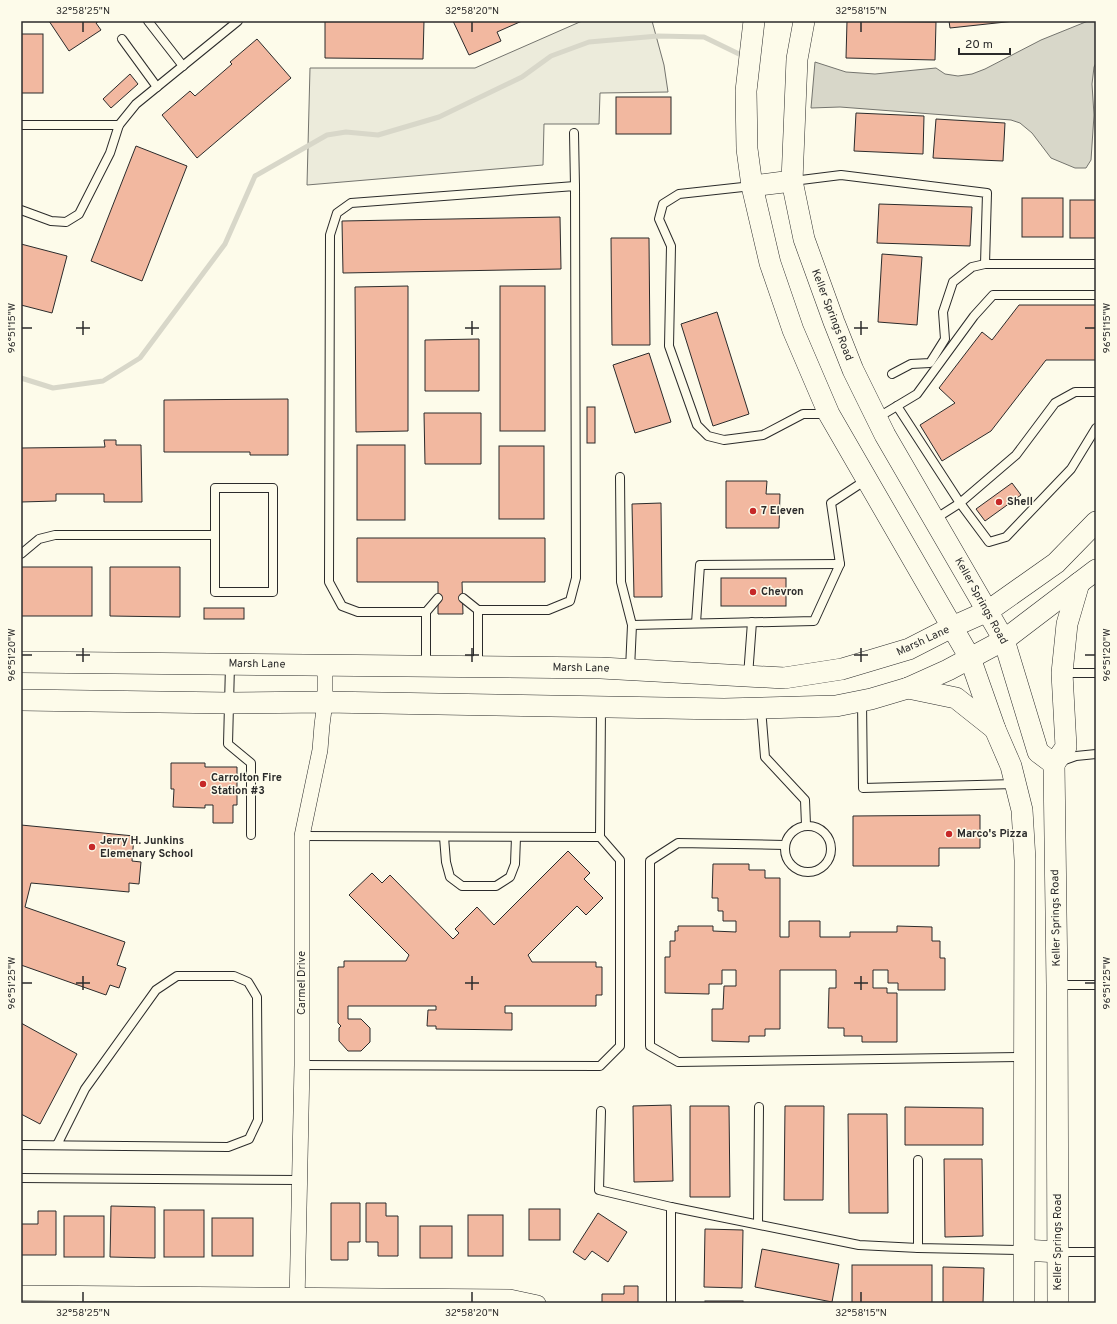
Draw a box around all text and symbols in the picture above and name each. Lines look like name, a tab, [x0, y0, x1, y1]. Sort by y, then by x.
text: 32°58'25"N	[56, 5, 110, 18]
text: 32°58'20"N	[445, 5, 499, 18]
text: 32°58'15"N	[835, 5, 887, 18]
scale bar	[959, 30, 1010, 56]
text: 20 m	[965, 37, 993, 53]
street label: Keller Springs Road	[808, 267, 856, 363]
text: 96°51'15"W	[6, 303, 19, 353]
text: 96°51'15"W	[1101, 303, 1114, 353]
place label: Shell	[1007, 495, 1033, 509]
marker: Shell	[994, 497, 1004, 507]
place label: 7 Eleven	[761, 504, 804, 518]
marker: 7 Eleven	[748, 506, 758, 516]
street label: Keller Springs Road	[951, 555, 1011, 647]
place label: Chevron	[761, 585, 804, 599]
marker: Chevron	[748, 587, 758, 597]
street label: Marsh Lane	[894, 623, 952, 659]
text: 96°51'20"W	[6, 628, 19, 682]
text: 96°51'20"W	[1101, 628, 1114, 682]
street label: Marsh Lane	[228, 657, 286, 671]
street label: Marsh Lane	[552, 661, 610, 675]
place label: Carrolton Fire Station #3	[211, 771, 282, 798]
marker: Carrolton Fire Station #3	[198, 779, 208, 789]
place label: Marco's Pizza	[957, 827, 1028, 841]
marker: Marco's Pizza	[944, 829, 954, 839]
place label: Jerry H. Junkins Elemenary School	[100, 834, 193, 861]
marker: Jerry H. Junkins Elemenary School	[87, 842, 97, 852]
street label: Keller Springs Road	[1048, 869, 1064, 967]
street label: Carmel Drive	[295, 951, 309, 1015]
text: 96°51'25"W	[6, 957, 19, 1009]
text: 96°51'25"W	[1101, 957, 1114, 1009]
street label: Keller Springs Road	[1051, 1193, 1065, 1291]
text: 32°58'25"N	[56, 1307, 110, 1320]
text: 32°58'20"N	[445, 1307, 499, 1320]
text: 32°58'15"N	[835, 1307, 887, 1320]

